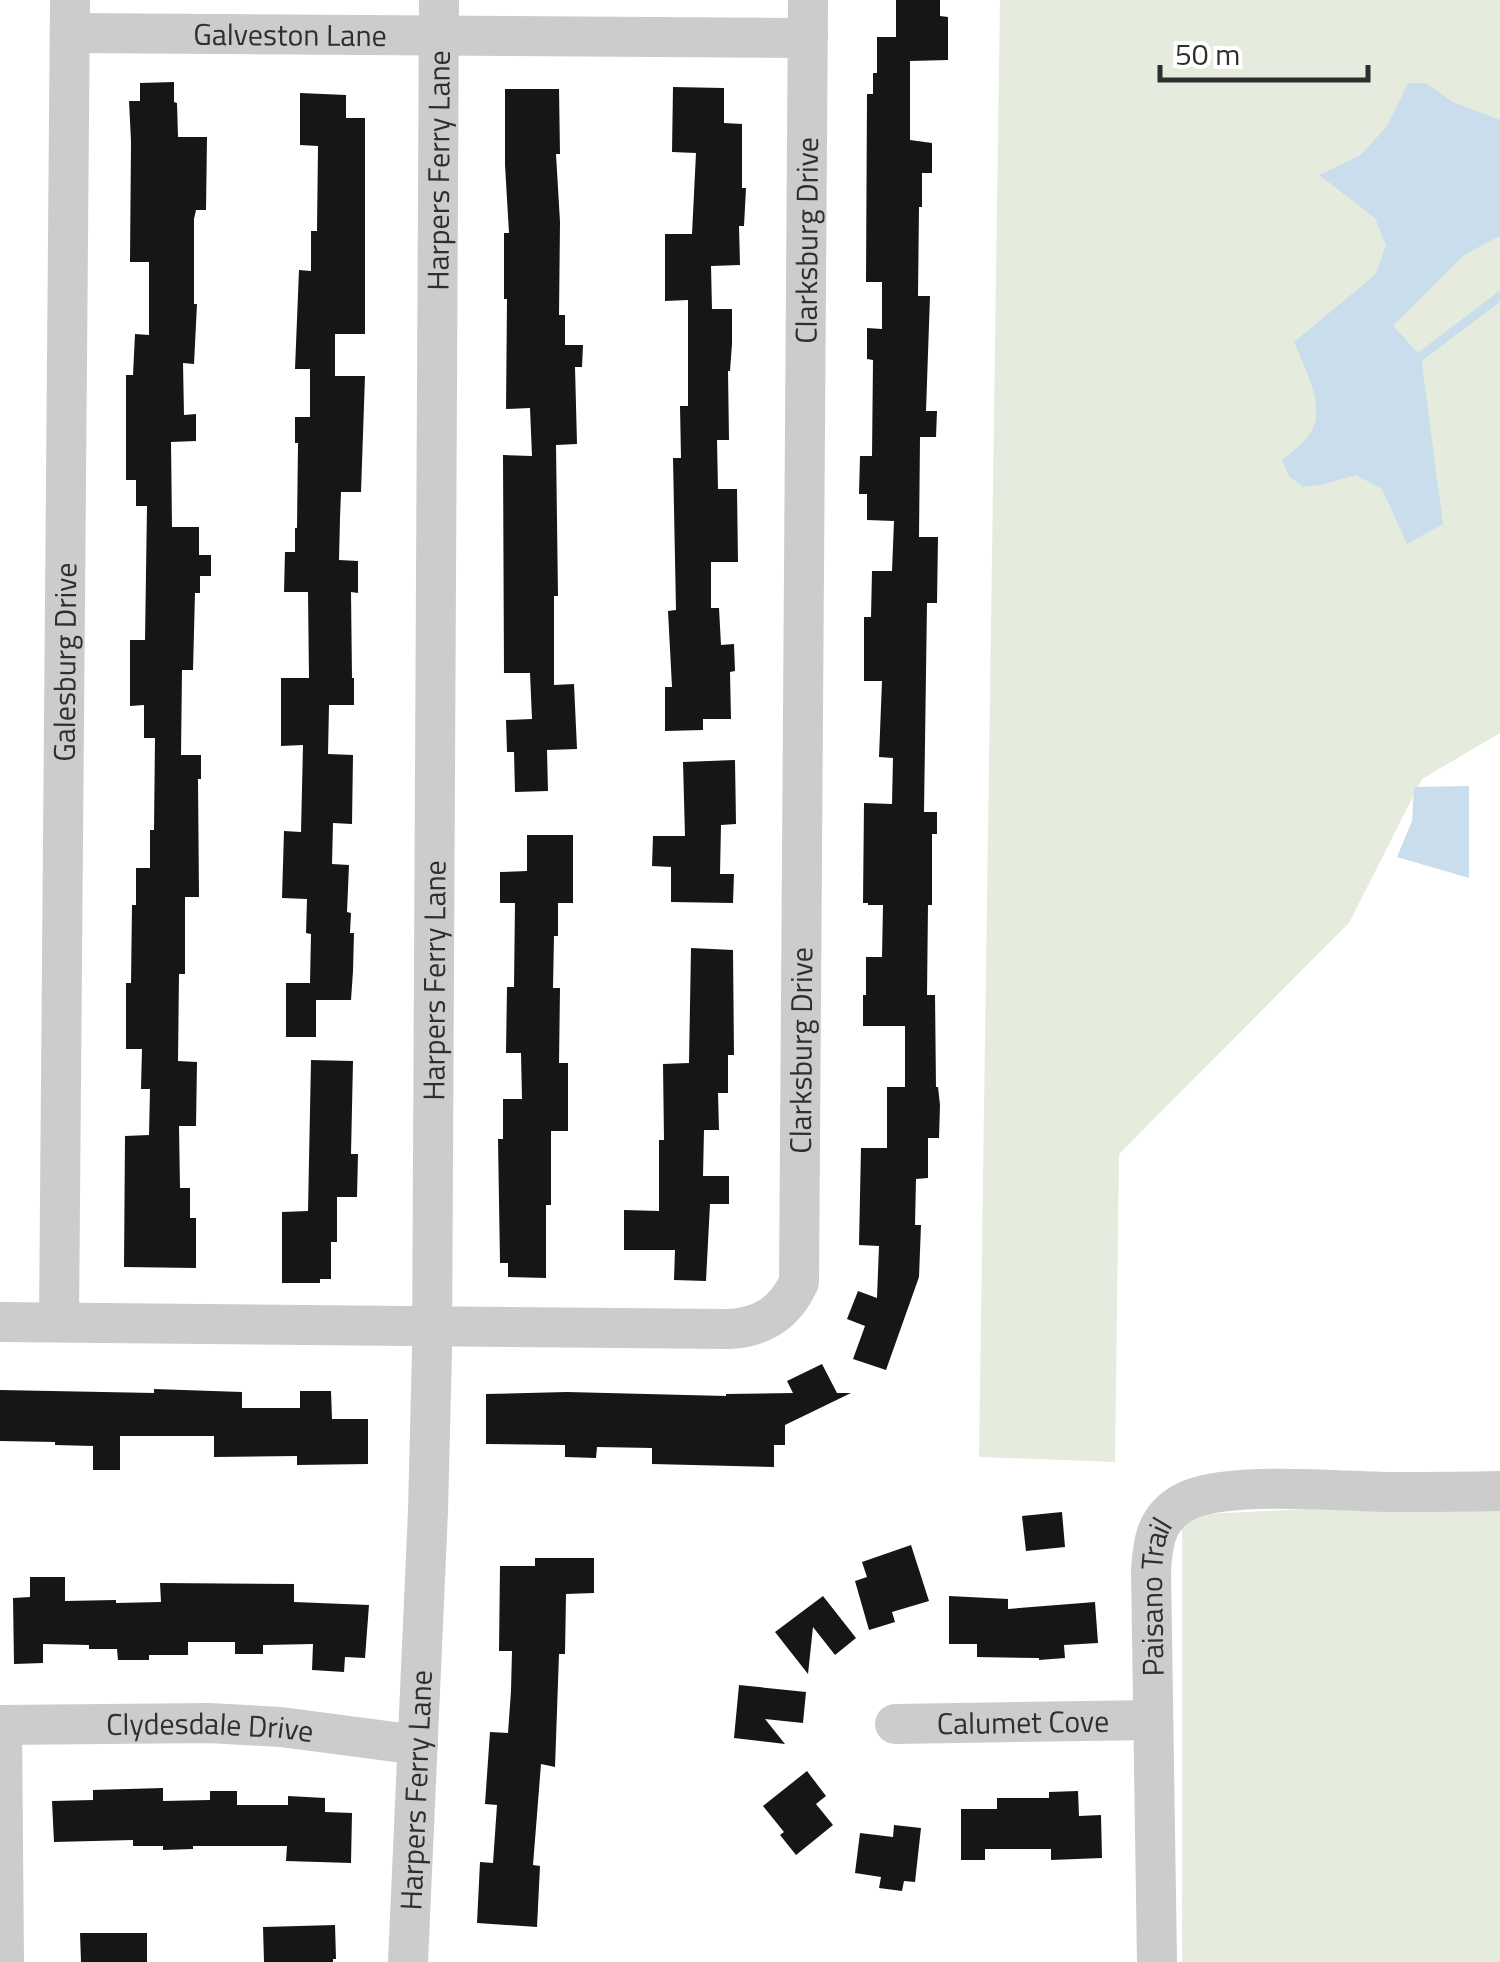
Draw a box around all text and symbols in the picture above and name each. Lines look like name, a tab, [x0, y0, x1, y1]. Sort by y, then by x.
street label: Galveston Lane	[193, 11, 387, 58]
scale bar	[1160, 20, 1368, 82]
text: 50 m	[1175, 31, 1240, 77]
street label: Harpers Ferry Lane	[414, 50, 462, 291]
street label: Clarksburg Drive	[783, 137, 830, 344]
street label: Galesburg Drive	[41, 562, 88, 762]
street label: Harpers Ferry Lane	[410, 860, 458, 1101]
street label: Clarksburg Drive	[777, 947, 824, 1154]
street label: Paisano Trail	[1128, 1508, 1183, 1677]
street label: Harpers Ferry Lane	[387, 1669, 444, 1911]
street label: Calumet Cove	[936, 1698, 1110, 1746]
street label: Clydesdale Drive	[106, 1700, 316, 1754]

